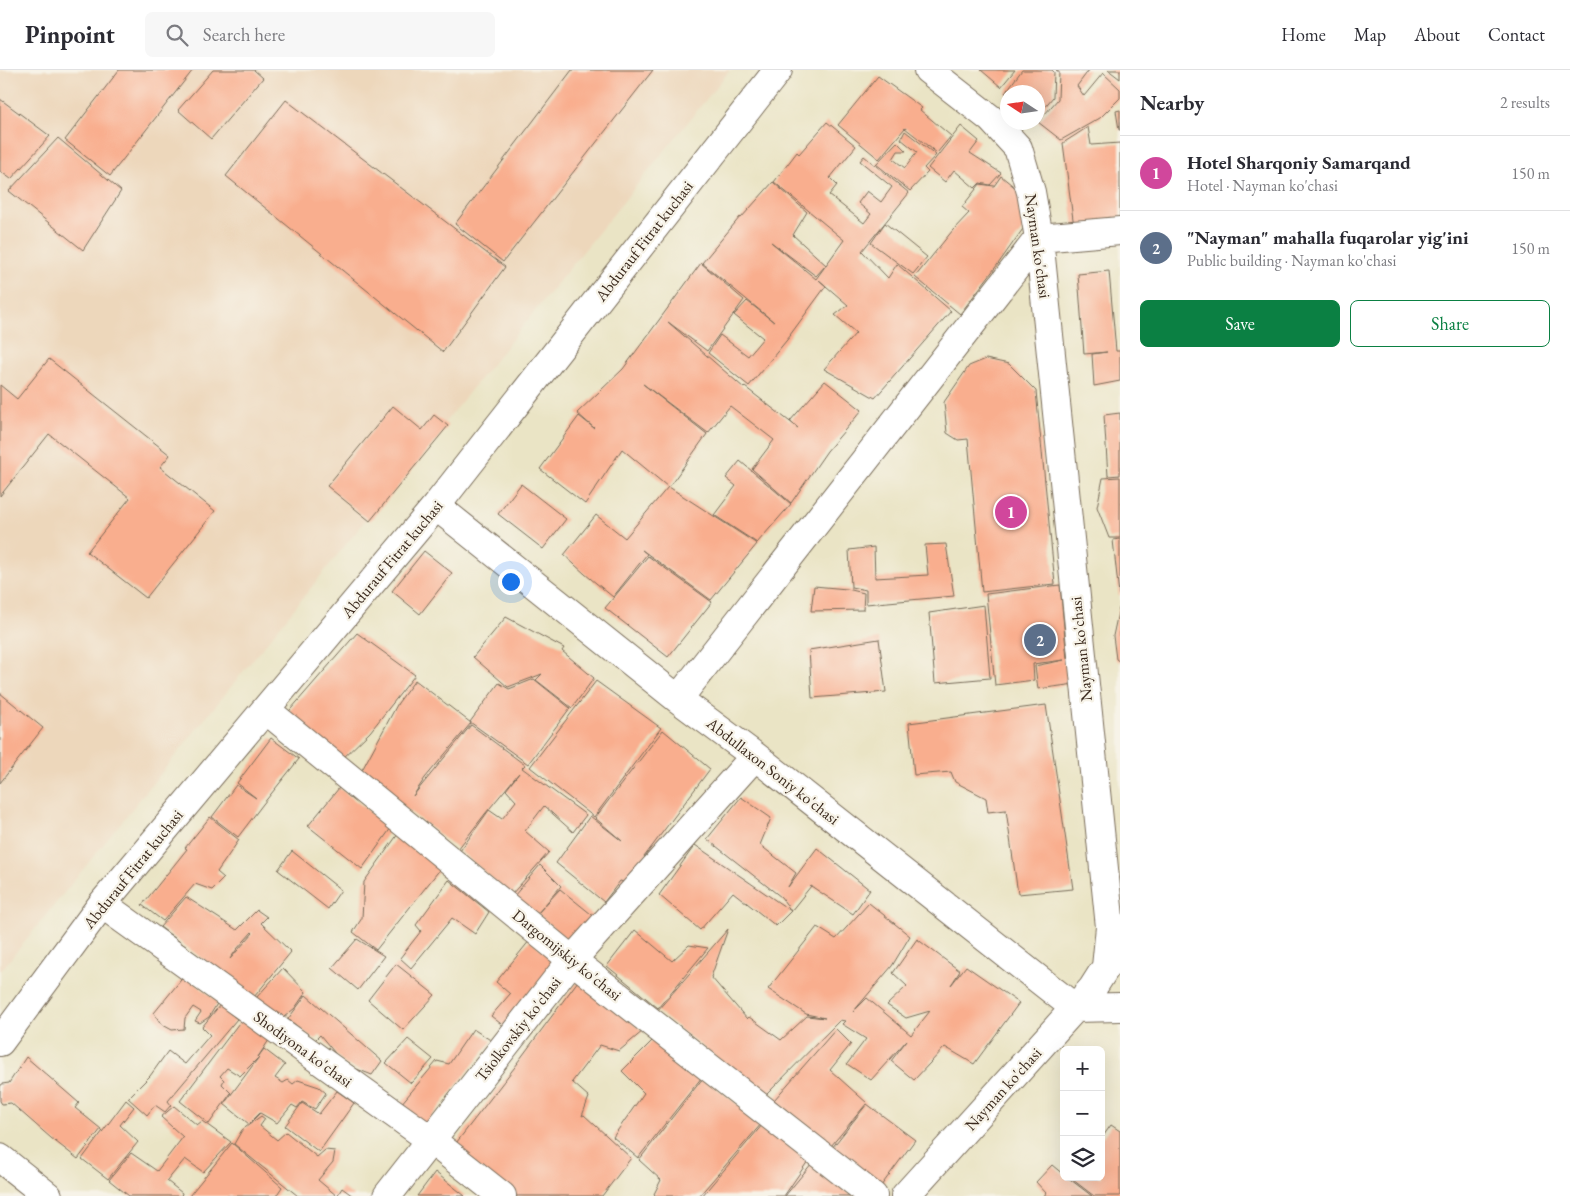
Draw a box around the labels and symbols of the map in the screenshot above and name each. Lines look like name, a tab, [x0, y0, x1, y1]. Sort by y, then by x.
north arrow	[1000, 85, 1045, 130]
street label: Abdurauf Fitrat kuchasi	[590, 176, 698, 306]
street label: Nayman ko'chasi	[1020, 192, 1056, 300]
pin: 1	[995, 493, 1027, 531]
street label: Abdurauf Fitrat kuchasi	[336, 496, 448, 623]
your location	[498, 569, 524, 595]
street label: Nayman ko'chasi	[1065, 595, 1097, 702]
pin: 2	[1024, 621, 1056, 659]
street label: Abdullaxon Soniy ko'chasi	[702, 712, 844, 829]
street label: Abdurauf Fitrat kuchasi	[78, 805, 188, 934]
street label: Dargomijskiy ko'chasi	[508, 905, 626, 1005]
street label: Tsiolkovskiy ko'chasi	[470, 972, 566, 1086]
street label: Shodiyona ko'chasi	[249, 1006, 357, 1092]
street label: Nayman ko'chasi	[960, 1043, 1046, 1135]

